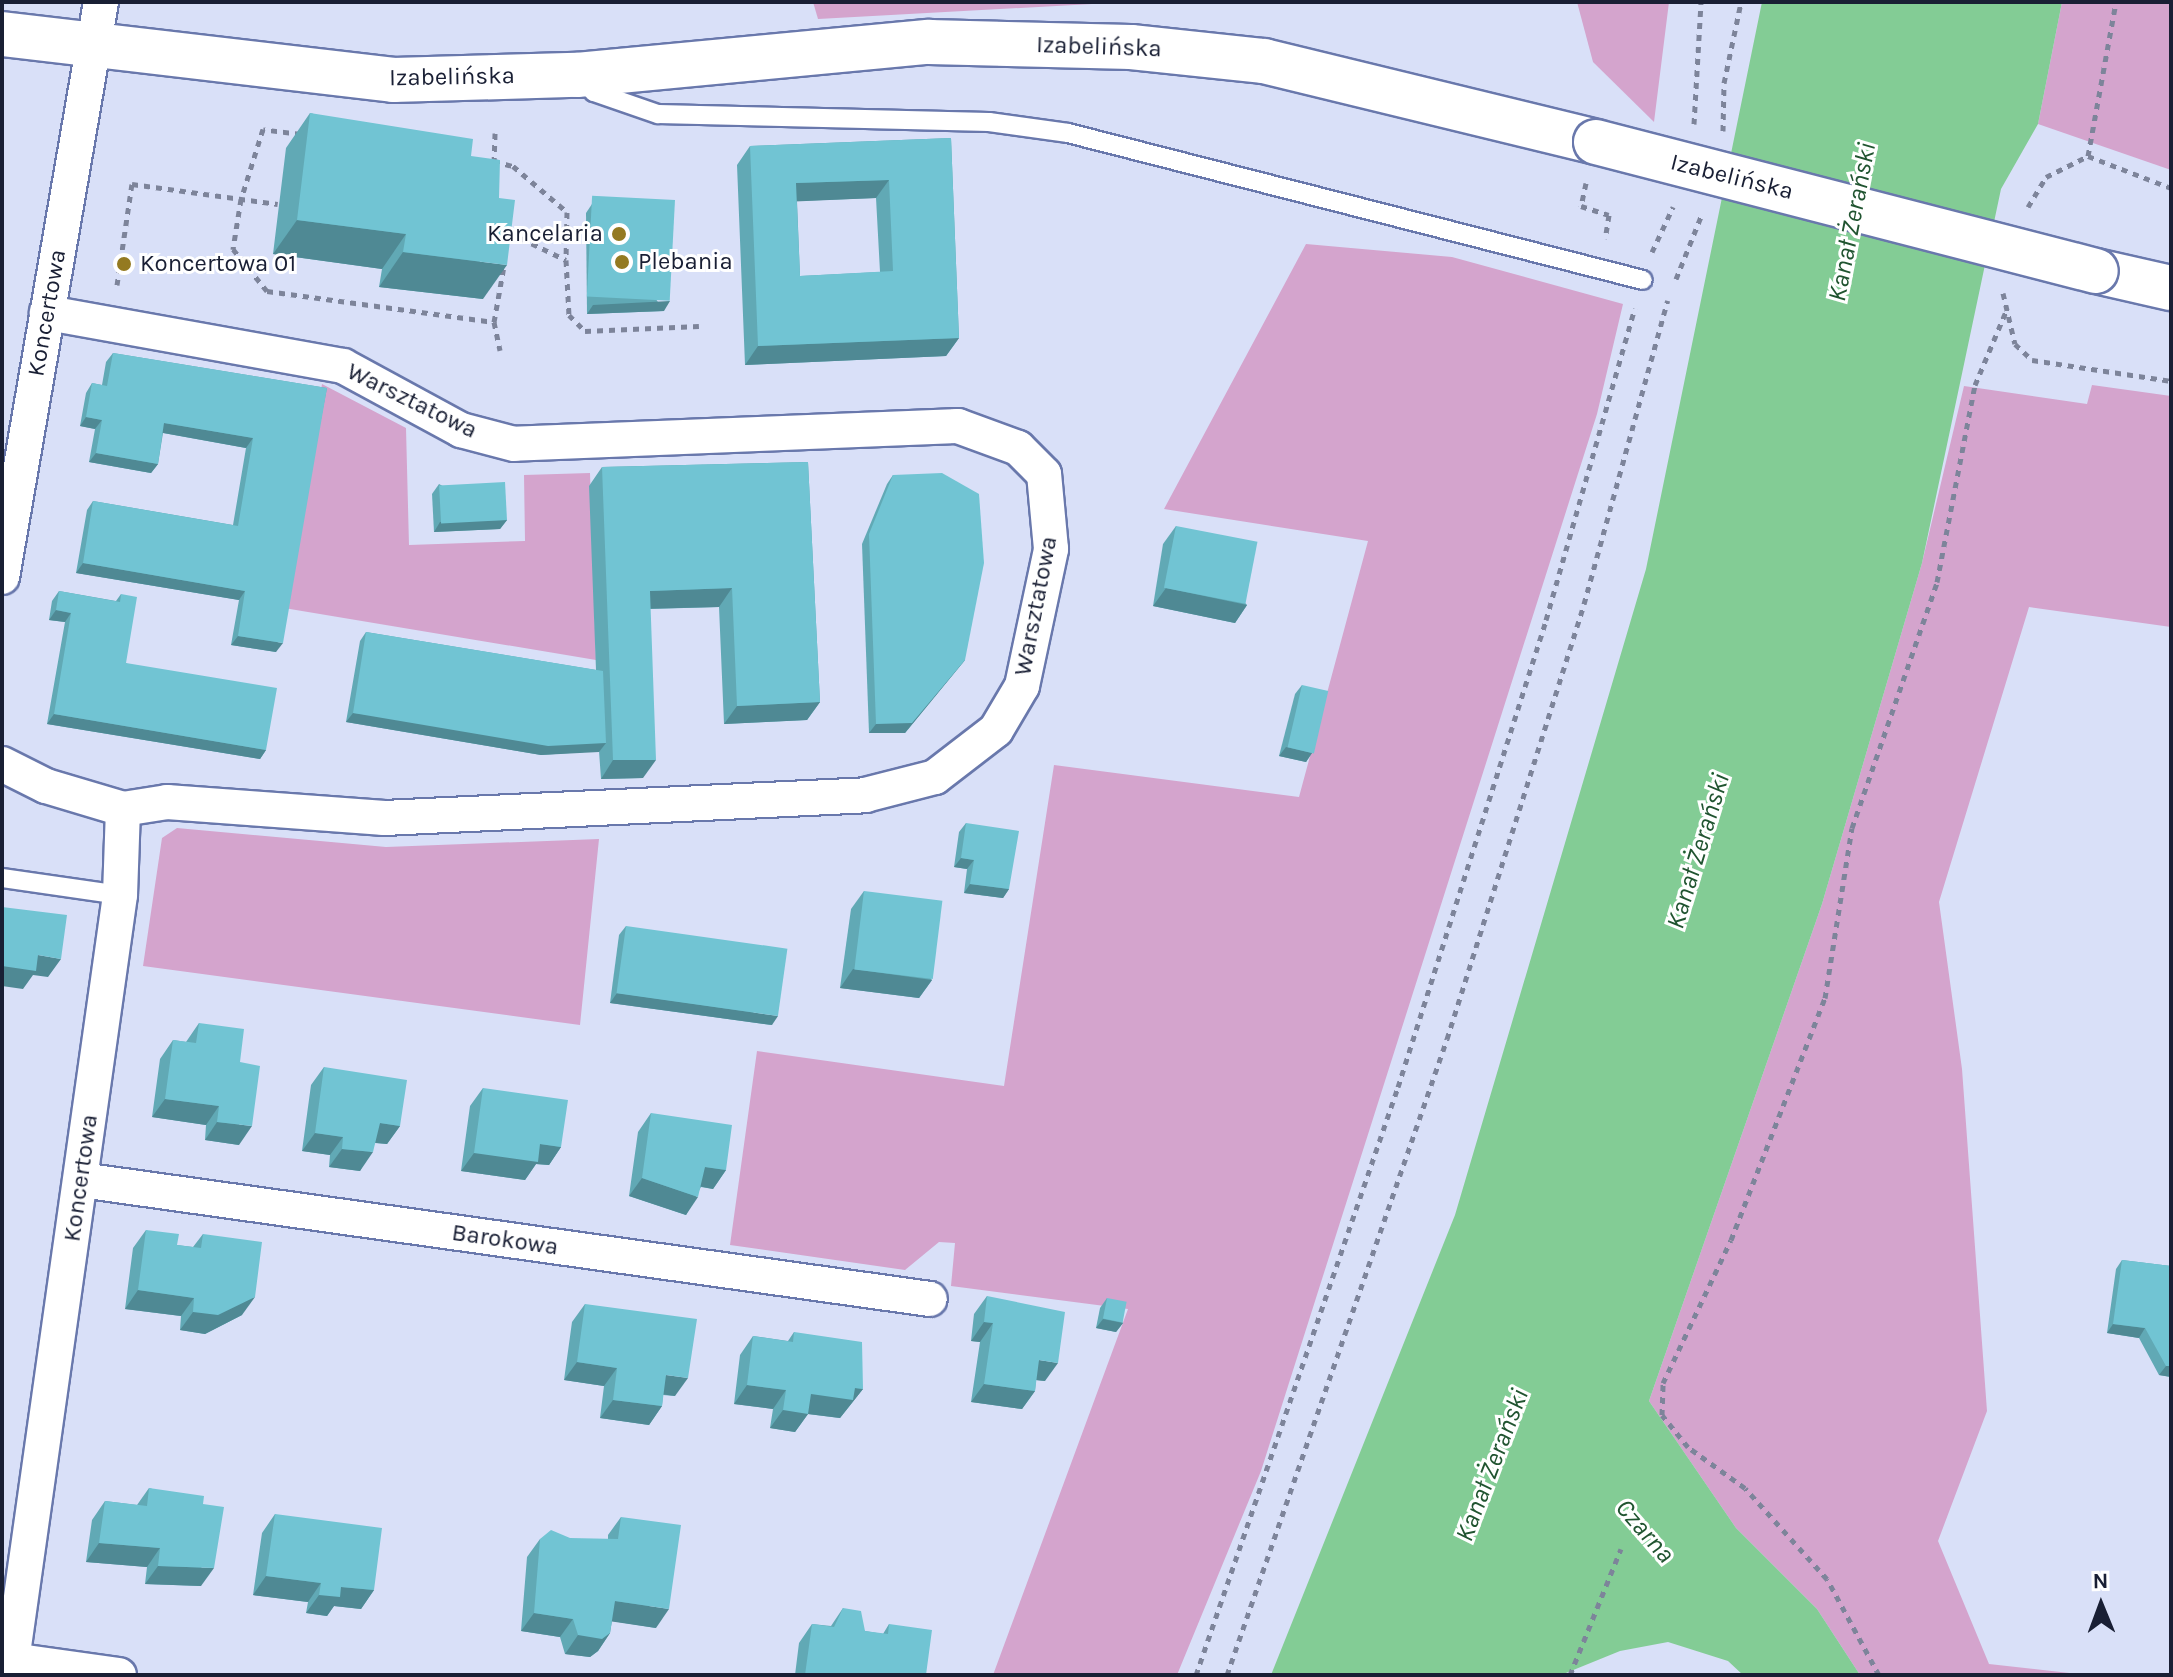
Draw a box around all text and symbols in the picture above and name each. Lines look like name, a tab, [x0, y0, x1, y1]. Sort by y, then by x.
street label: Izabelińska	[1036, 30, 1162, 64]
street label: Izabelińska	[389, 62, 515, 92]
water label: Kanał Żerański	[1821, 140, 1883, 304]
street label: Izabelińska	[1668, 148, 1796, 206]
place label: Kancelaria	[487, 220, 603, 248]
marker: Kancelaria	[610, 225, 628, 243]
street label: Koncertowa	[22, 247, 72, 379]
place label: Plebania	[638, 248, 733, 276]
place label: Koncertowa 01	[140, 250, 296, 278]
marker: Plebania	[613, 253, 631, 271]
marker: Koncertowa 01	[115, 255, 133, 273]
street label: Warsztatowa	[342, 357, 482, 445]
street label: Warsztatowa	[1008, 534, 1064, 678]
water label: Kanał Żerański	[1660, 769, 1736, 933]
street label: Koncertowa	[58, 1112, 104, 1244]
street label: Barokowa	[450, 1218, 560, 1262]
water label: Kanał Żerański	[1449, 1384, 1535, 1546]
water label: Czarna	[1609, 1493, 1681, 1569]
north arrow	[2061, 1565, 2141, 1645]
text: N	[2092, 1568, 2109, 1594]

